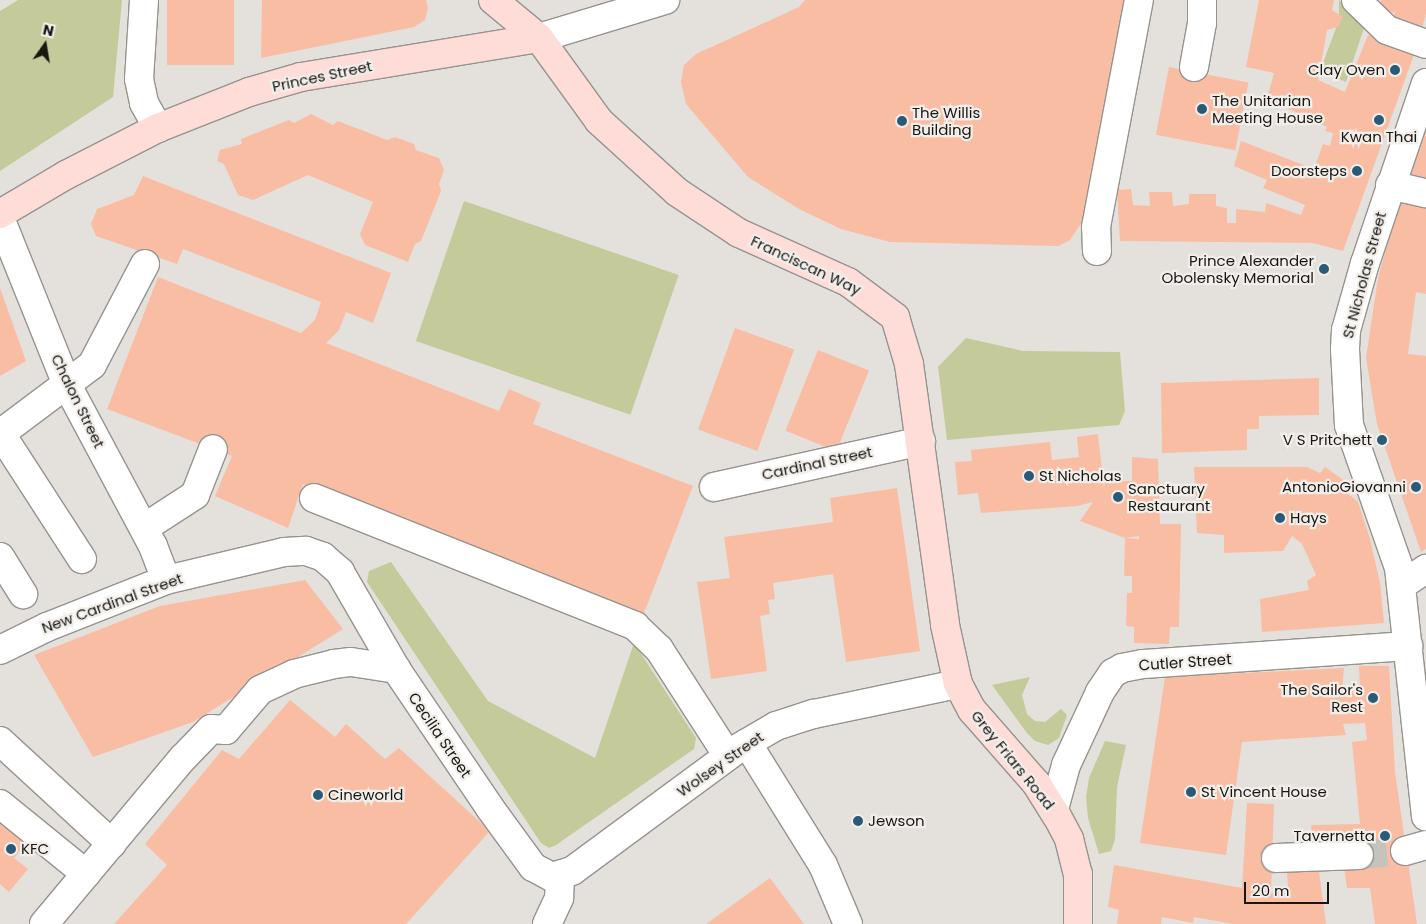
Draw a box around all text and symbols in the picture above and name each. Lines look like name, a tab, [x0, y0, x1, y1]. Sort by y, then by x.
text: N	[41, 19, 56, 41]
north arrow	[20, 20, 70, 70]
street label: Princes Street	[270, 57, 374, 95]
place label: Clay Oven	[1308, 61, 1385, 79]
marker: Clay Oven	[1389, 64, 1401, 76]
place label: The Unitarian Meeting House	[1212, 91, 1323, 126]
place label: The Willis Building	[912, 103, 980, 138]
marker: The Unitarian Meeting House	[1196, 103, 1208, 115]
marker: Kwan Thai	[1373, 114, 1385, 126]
marker: The Willis Building	[896, 115, 908, 127]
place label: Kwan Thai	[1341, 128, 1417, 146]
place label: Doorsteps	[1271, 162, 1347, 180]
marker: Doorsteps	[1351, 165, 1363, 177]
street label: St Nicholas Street	[1338, 210, 1390, 340]
street label: Franciscan Way	[748, 232, 864, 298]
place label: Prince Alexander Obolensky Memorial	[1161, 251, 1314, 286]
marker: Prince Alexander Obolensky Memorial	[1318, 263, 1330, 275]
street label: Chalon Street	[48, 351, 108, 451]
place label: V S Pritchett	[1283, 431, 1372, 449]
marker: V S Pritchett	[1376, 434, 1388, 446]
street label: Cardinal Street	[760, 443, 874, 483]
place label: St Nicholas	[1039, 467, 1121, 485]
marker: St Nicholas	[1023, 470, 1035, 482]
place label: AntonioGiovanni	[1282, 478, 1406, 496]
place label: Sanctuary Restaurant	[1128, 479, 1210, 514]
marker: AntonioGiovanni	[1410, 481, 1422, 493]
marker: Sanctuary Restaurant	[1112, 491, 1124, 503]
place label: Hays	[1290, 509, 1327, 527]
marker: Hays	[1274, 512, 1286, 524]
street label: New Cardinal Street	[39, 569, 185, 637]
street label: Cutler Street	[1138, 650, 1232, 674]
place label: The Sailor's Rest	[1280, 680, 1363, 715]
street label: Cecilia Street	[405, 689, 475, 781]
marker: The Sailor's Rest	[1367, 692, 1379, 704]
street label: Grey Friars Road	[967, 707, 1059, 813]
street label: Wolsey Street	[673, 728, 767, 800]
place label: St Vincent House	[1201, 783, 1327, 801]
place label: Cineworld	[328, 786, 403, 804]
marker: St Vincent House	[1185, 786, 1197, 798]
marker: Cineworld	[312, 789, 324, 801]
place label: Jewson	[868, 812, 925, 830]
marker: Jewson	[852, 815, 864, 827]
place label: Tavernetta	[1293, 827, 1375, 845]
marker: Tavernetta	[1379, 830, 1391, 842]
place label: KFC	[21, 840, 49, 858]
marker: KFC	[5, 843, 17, 855]
scale bar	[1246, 872, 1331, 904]
text: 20 m	[1252, 880, 1290, 901]

